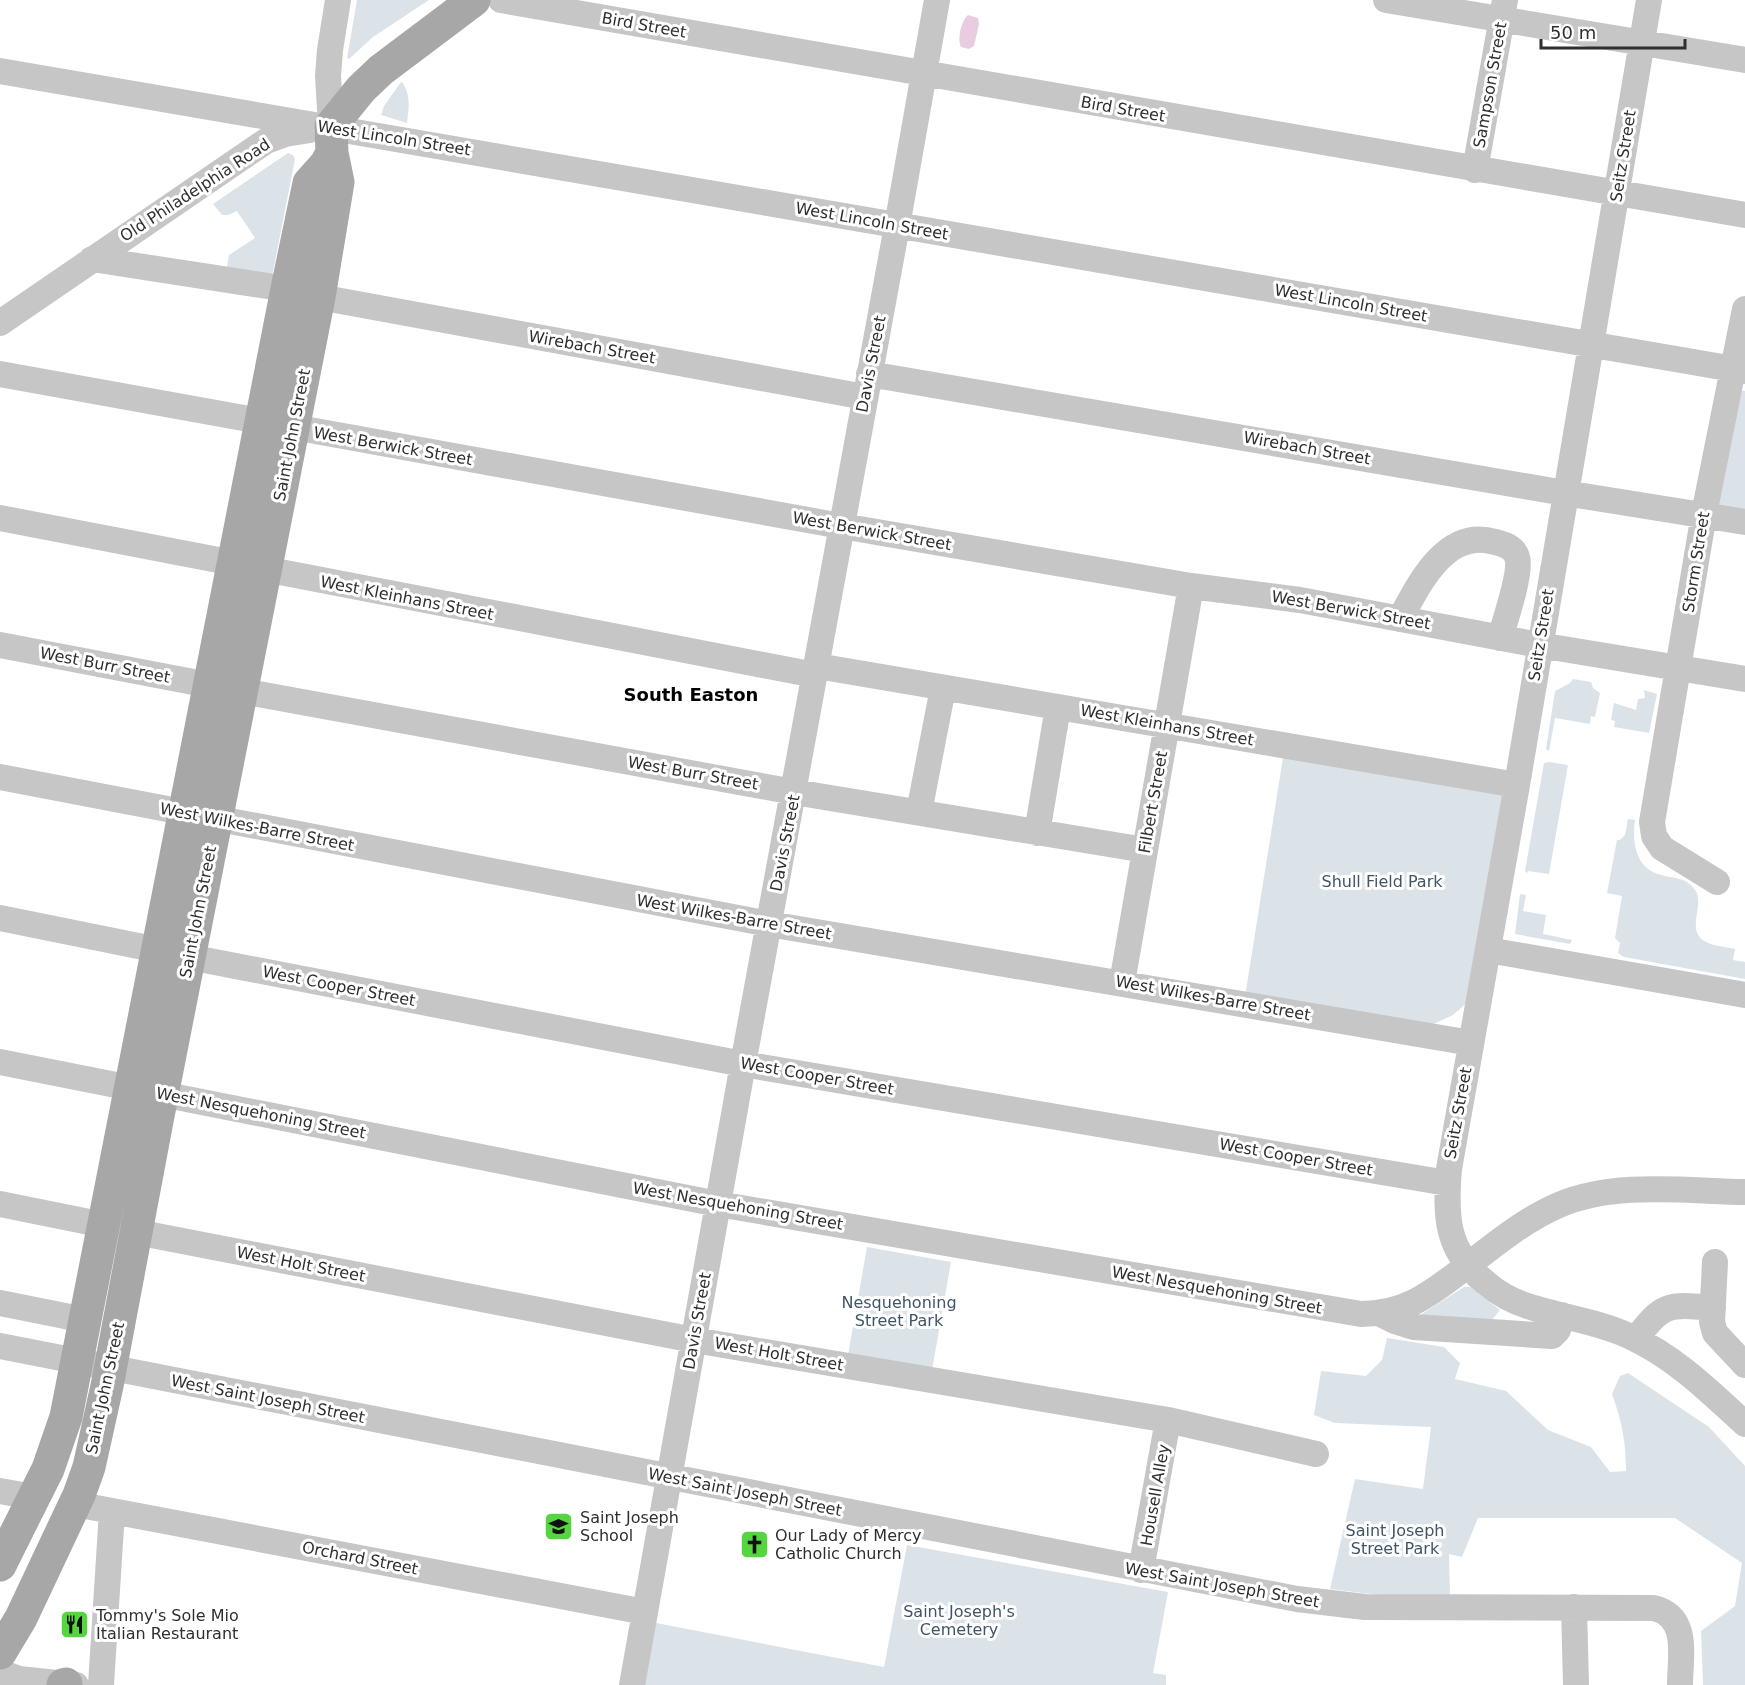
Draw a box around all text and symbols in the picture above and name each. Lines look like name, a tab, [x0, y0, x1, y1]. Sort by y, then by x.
street label: Bird Street	[600, 8, 688, 42]
scale bar	[1541, 12, 1685, 50]
street label: Sampson Street	[1470, 20, 1510, 150]
text: 50 m	[1550, 22, 1596, 43]
street label: Bird Street	[1079, 92, 1167, 126]
street label: Seitz Street	[1606, 109, 1640, 203]
street label: West Lincoln Street	[316, 117, 472, 159]
street label: Old Philadelphia Road	[116, 134, 274, 246]
street label: West Lincoln Street	[794, 198, 950, 244]
street label: West Lincoln Street	[1273, 280, 1429, 326]
street label: Davis Street	[852, 314, 890, 414]
street label: Wirebach Street	[527, 326, 657, 368]
street label: Saint John Street	[270, 367, 314, 503]
street label: West Berwick Street	[312, 423, 474, 469]
street label: Wirebach Street	[1242, 427, 1372, 469]
street label: West Berwick Street	[791, 508, 953, 554]
street label: Storm Street	[1679, 510, 1713, 614]
street label: West Kleinhans Street	[319, 572, 495, 624]
street label: West Berwick Street	[1270, 587, 1432, 633]
street label: Seitz Street	[1524, 588, 1558, 682]
street label: West Burr Street	[38, 643, 172, 687]
district label: South Easton	[624, 684, 758, 705]
street label: West Kleinhans Street	[1079, 700, 1255, 750]
street label: Filbert Street	[1135, 749, 1171, 855]
street label: West Burr Street	[626, 752, 760, 794]
street label: Davis Street	[766, 793, 804, 893]
street label: West Wilkes-Barre Street	[158, 799, 356, 855]
street label: Saint John Street	[176, 844, 220, 980]
park label: Shull Field Park	[1321, 872, 1443, 891]
street label: West Wilkes-Barre Street	[635, 890, 833, 944]
street label: West Cooper Street	[261, 962, 417, 1010]
street label: West Wilkes-Barre Street	[1114, 971, 1312, 1025]
street label: West Cooper Street	[739, 1053, 895, 1099]
street label: Seitz Street	[1441, 1066, 1475, 1160]
street label: West Nesquehoning Street	[155, 1083, 367, 1143]
street label: West Cooper Street	[1218, 1134, 1374, 1180]
street label: West Nesquehoning Street	[631, 1178, 845, 1234]
street label: West Holt Street	[235, 1242, 367, 1286]
street label: West Nesquehoning Street	[1110, 1262, 1324, 1318]
street label: Davis Street	[679, 1271, 715, 1371]
park label: Nesquehoning Street Park	[841, 1293, 957, 1330]
street label: Saint John Street	[82, 1320, 128, 1456]
street label: West Holt Street	[713, 1333, 845, 1375]
street label: West Saint Joseph Street	[169, 1371, 367, 1427]
street label: Housell Alley	[1137, 1443, 1173, 1547]
street label: West Saint Joseph Street	[646, 1464, 844, 1520]
place label: Saint Joseph School	[580, 1508, 679, 1545]
school or university icon: Saint Joseph School	[543, 1510, 575, 1542]
park label: Saint Joseph Street Park	[1346, 1521, 1444, 1558]
place label: Our Lady of Mercy Catholic Church	[775, 1526, 921, 1563]
church icon: Our Lady of Mercy Catholic Church	[738, 1528, 770, 1560]
street label: Orchard Street	[300, 1537, 420, 1579]
street label: West Saint Joseph Street	[1123, 1559, 1321, 1611]
park label: Saint Joseph's Cemetery	[903, 1602, 1015, 1639]
place label: Tommy's Sole Mio Italian Restaurant	[95, 1606, 239, 1643]
restaurant icon: Tommy's Sole Mio Italian Restaurant	[59, 1608, 91, 1640]

